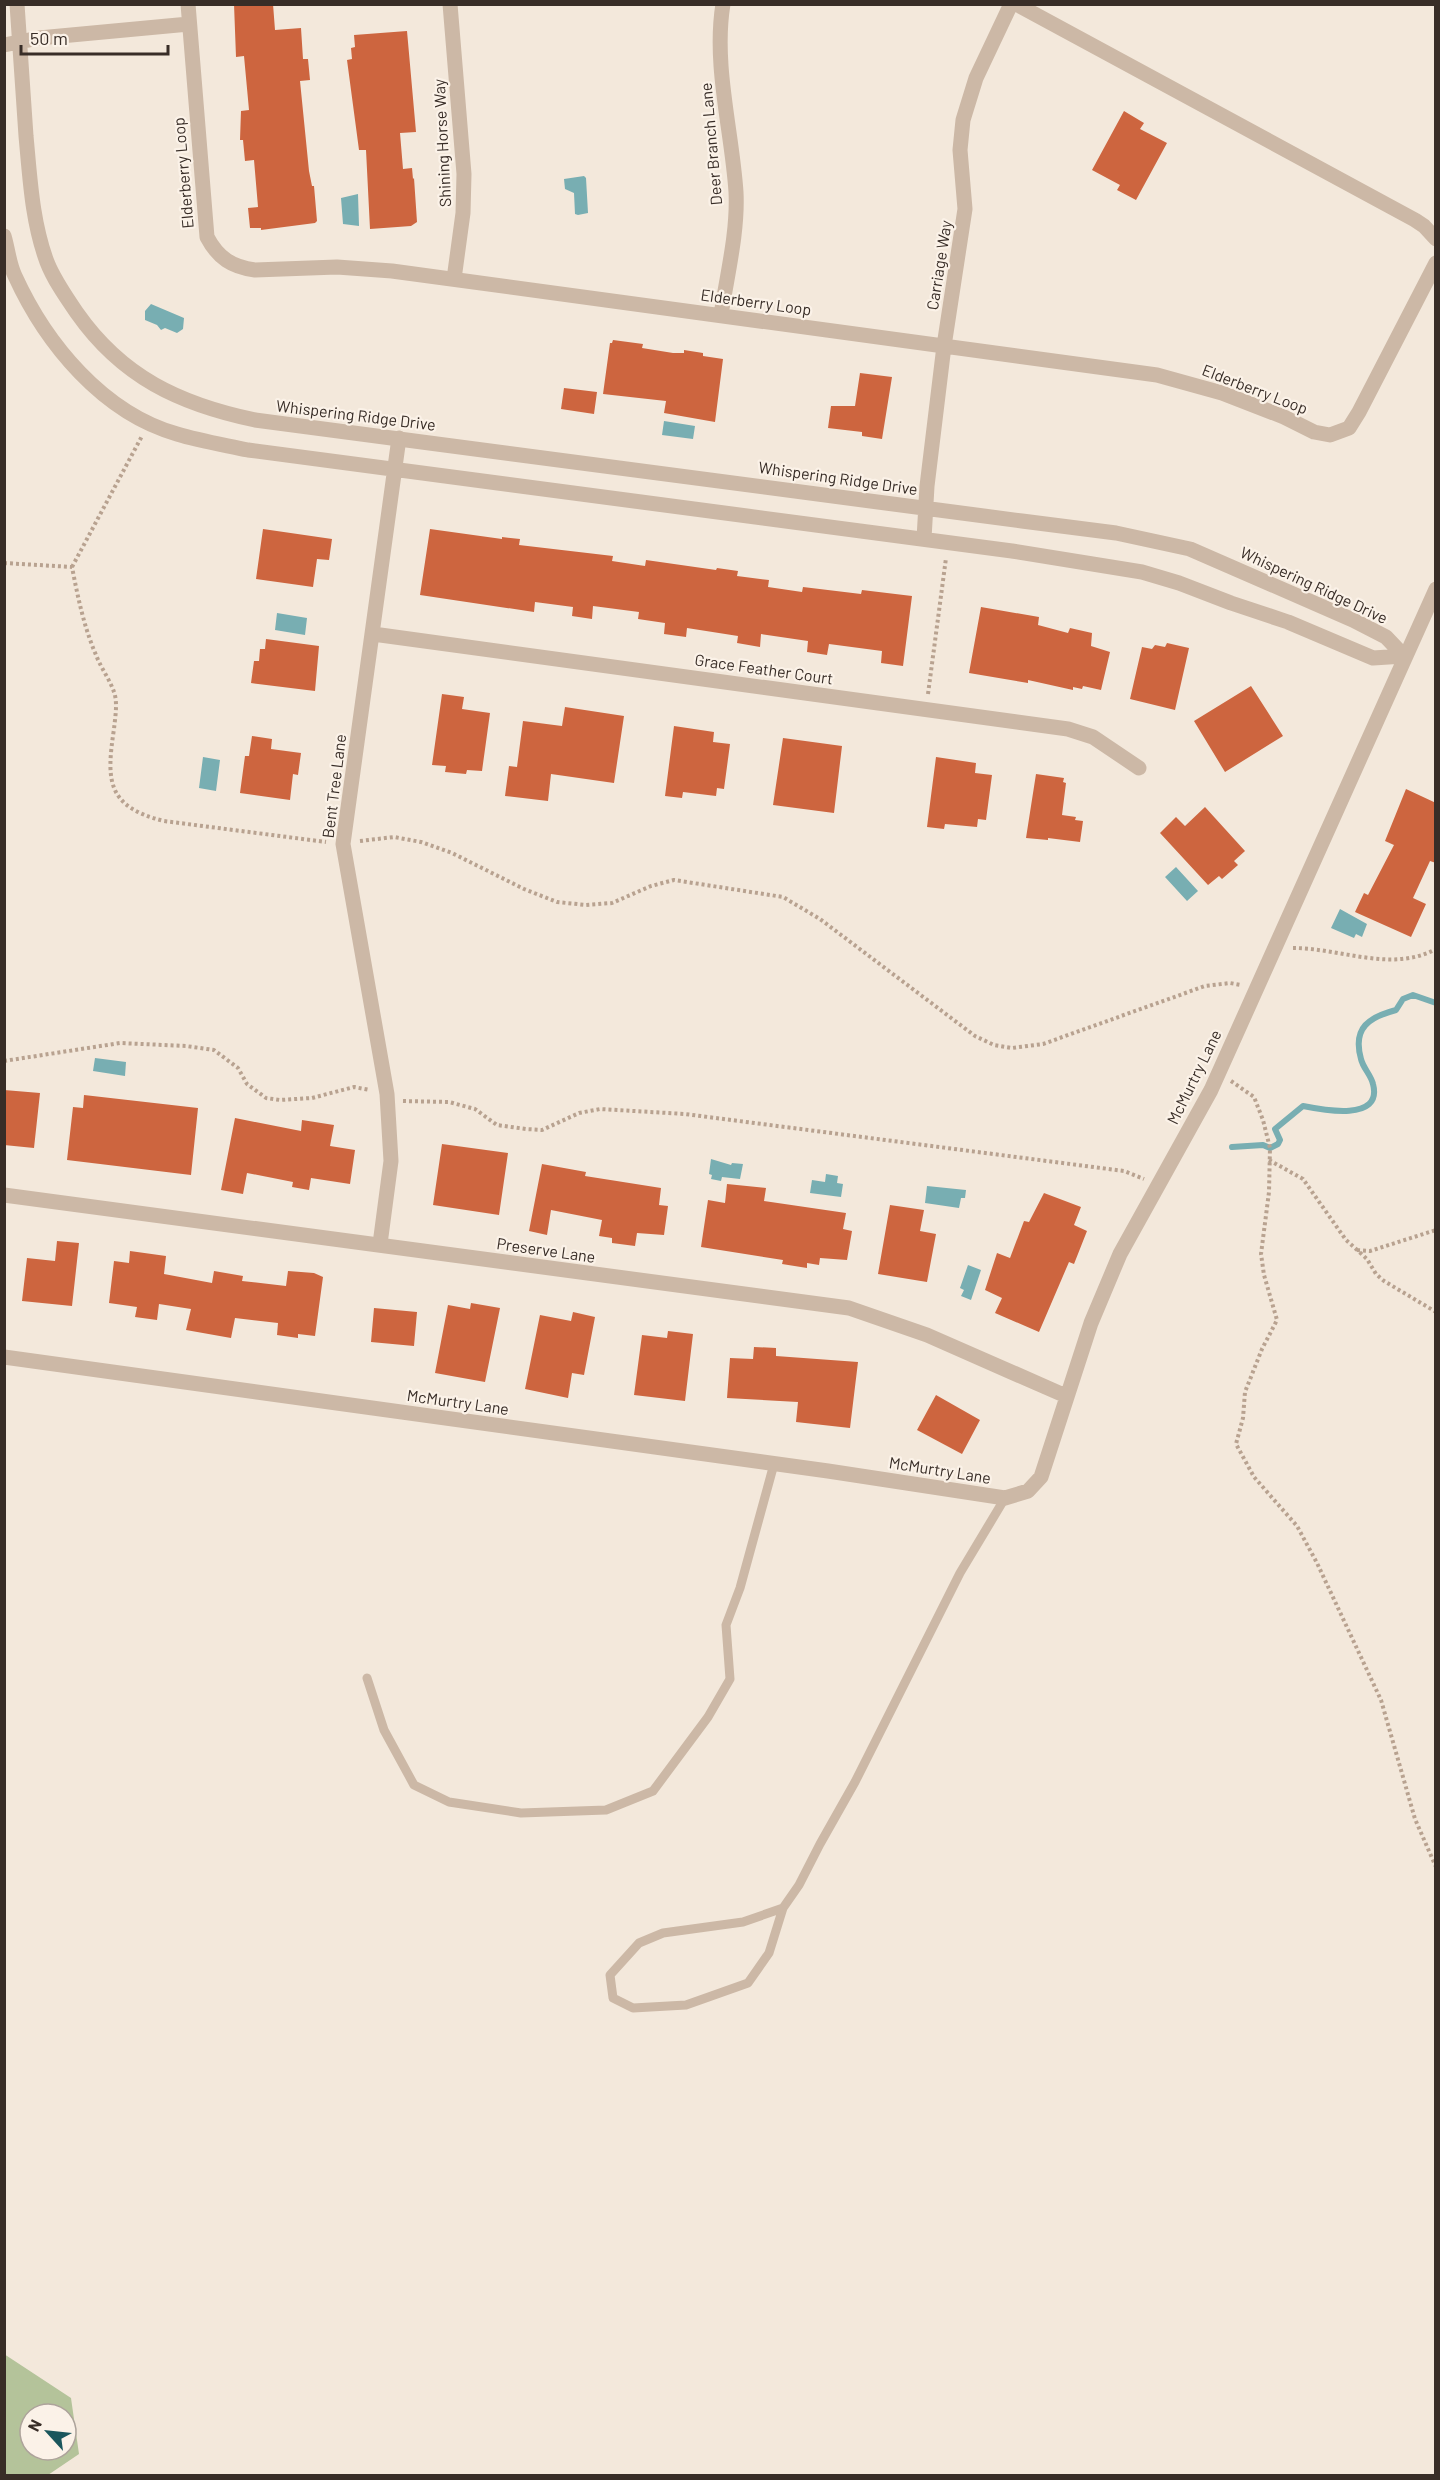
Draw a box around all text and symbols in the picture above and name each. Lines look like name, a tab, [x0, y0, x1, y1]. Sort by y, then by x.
scale bar	[21, 18, 168, 56]
text: 50 m	[30, 27, 68, 49]
street label: Shining Horse Way	[429, 78, 454, 208]
street label: Deer Branch Lane	[696, 82, 725, 206]
street label: Elderberry Loop	[168, 117, 197, 229]
street label: Carriage Way	[922, 218, 955, 311]
street label: Elderberry Loop	[699, 284, 813, 319]
street label: Elderberry Loop	[1200, 360, 1311, 417]
street label: Whispering Ridge Drive	[275, 395, 437, 434]
street label: Whispering Ridge Drive	[757, 457, 919, 498]
street label: Whispering Ridge Drive	[1237, 542, 1391, 627]
street label: Grace Feather Court	[694, 649, 834, 688]
street label: Bent Tree Lane	[318, 733, 349, 839]
street label: McMurtry Lane	[1162, 1026, 1225, 1127]
street label: Preserve Lane	[495, 1233, 597, 1266]
street label: McMurtry Lane	[406, 1385, 510, 1418]
street label: McMurtry Lane	[888, 1452, 992, 1487]
north arrow	[18, 2402, 78, 2462]
text: N	[23, 2416, 45, 2434]

